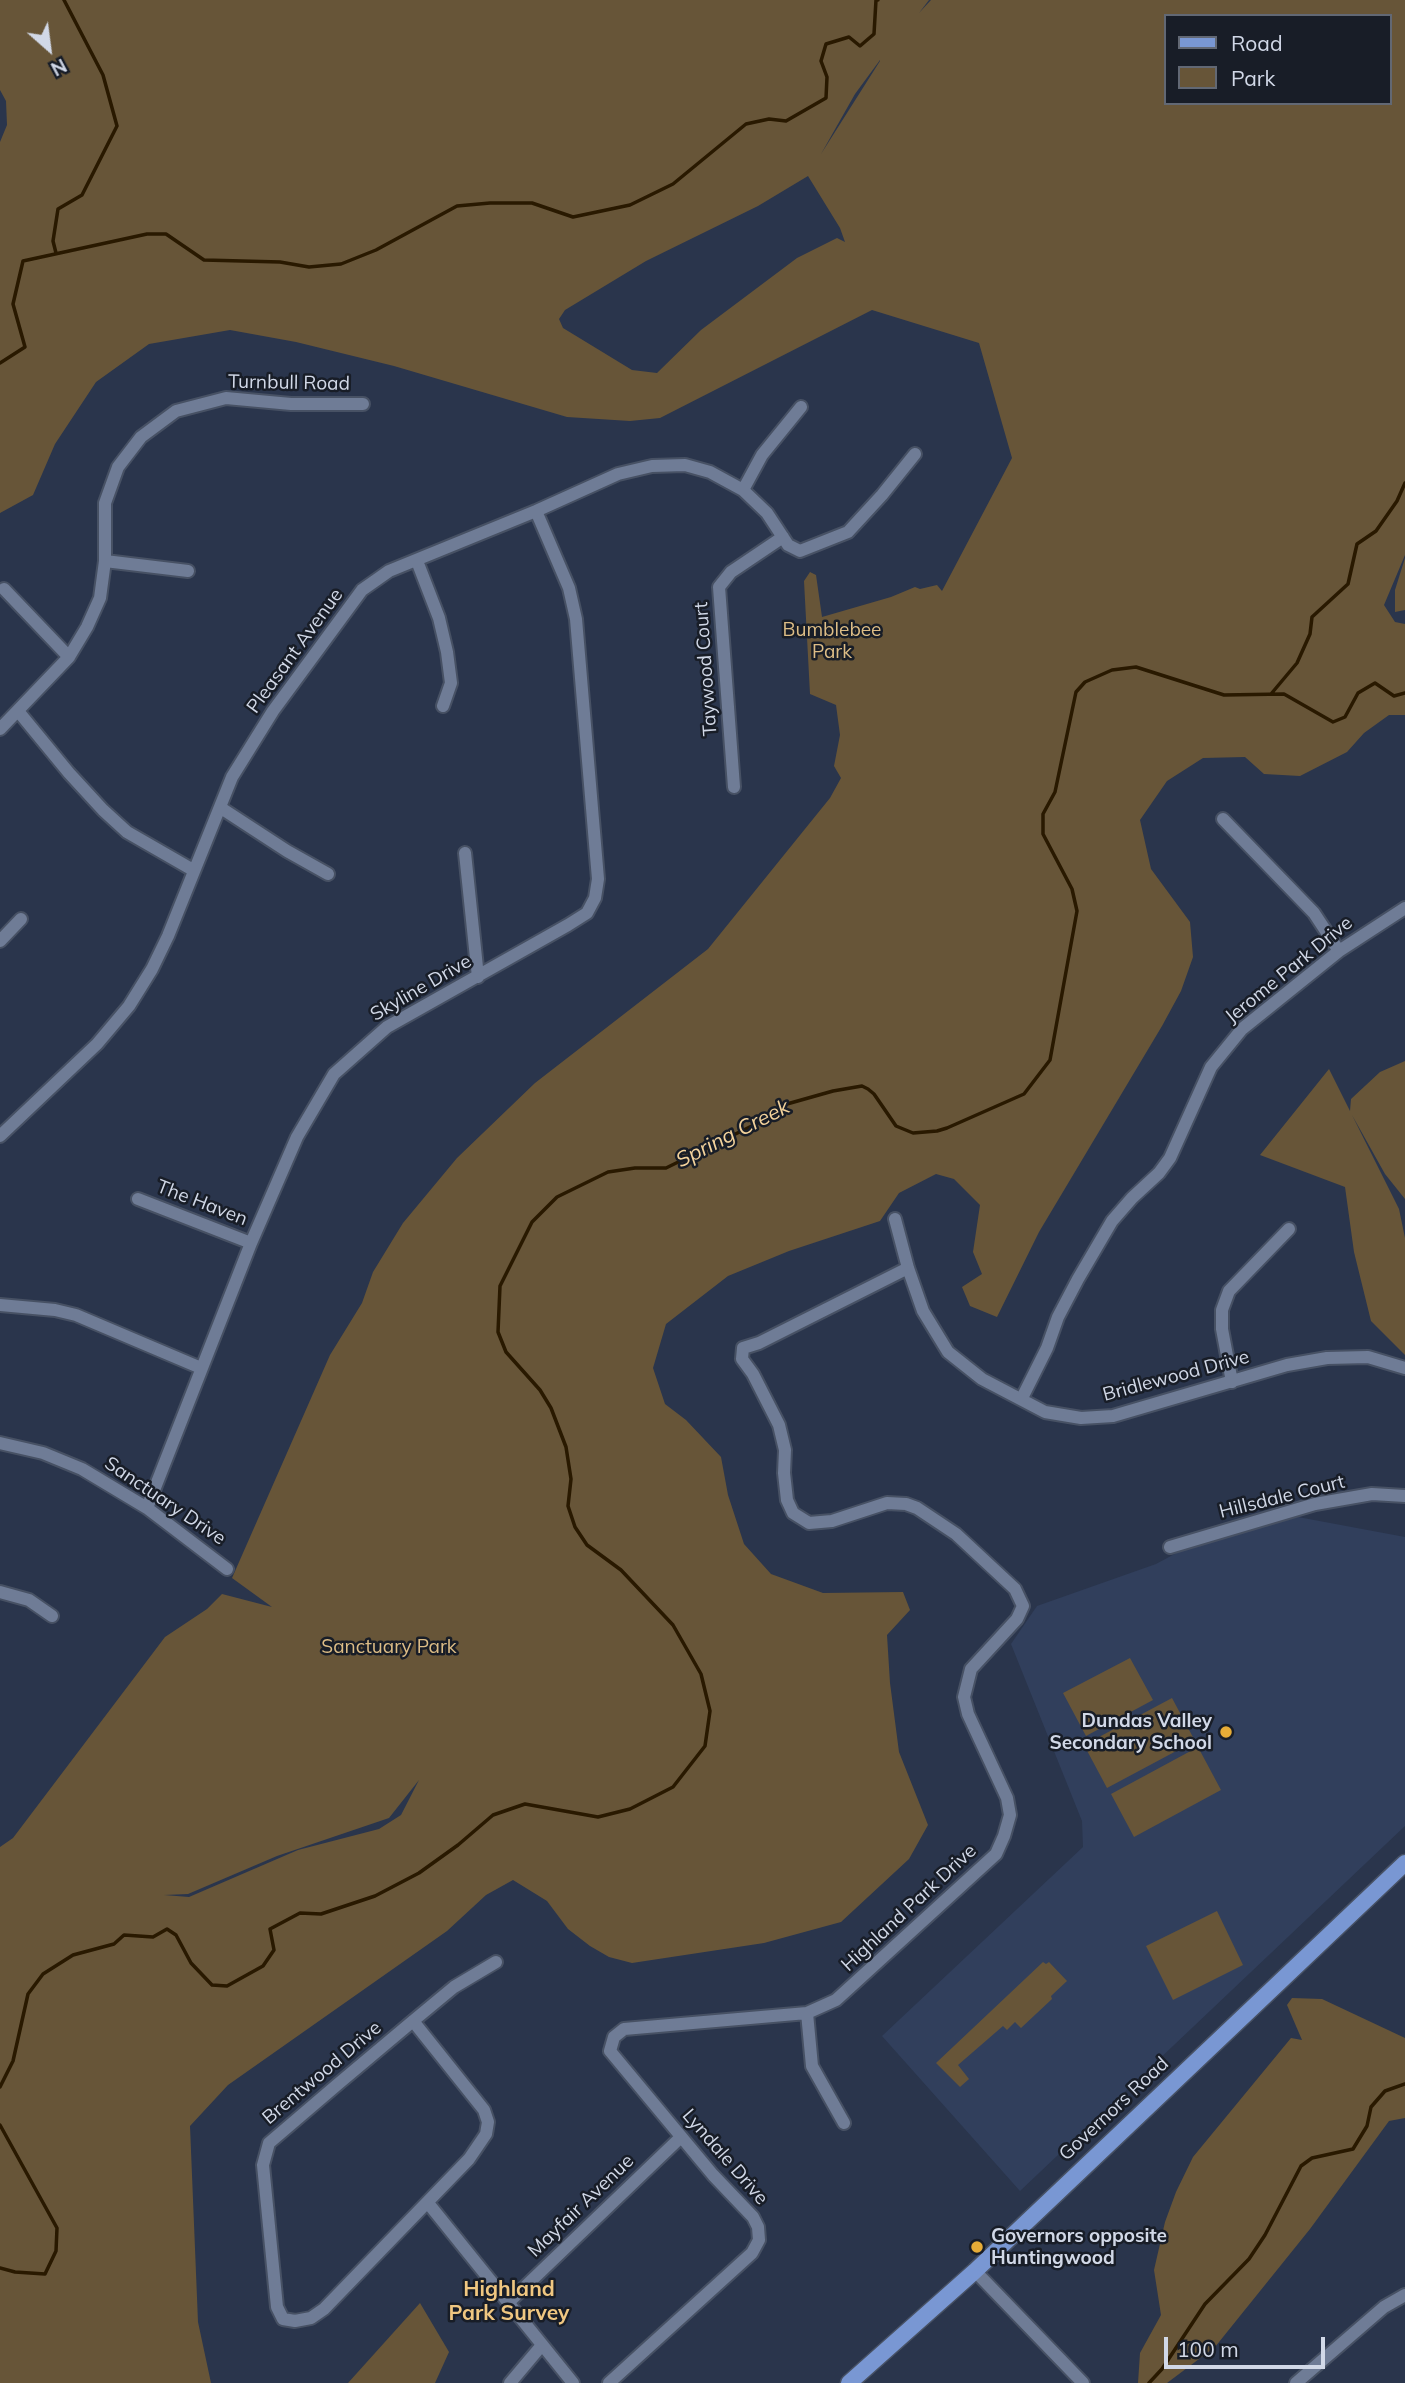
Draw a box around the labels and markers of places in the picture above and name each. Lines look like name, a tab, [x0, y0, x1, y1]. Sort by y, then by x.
place label: Dundas Valley Secondary School	[1049, 1710, 1212, 1754]
marker: Dundas Valley Secondary School	[1218, 1724, 1234, 1740]
place label: Governors opposite Huntingwood	[991, 2225, 1167, 2269]
marker: Governors opposite Huntingwood	[969, 2239, 985, 2255]

